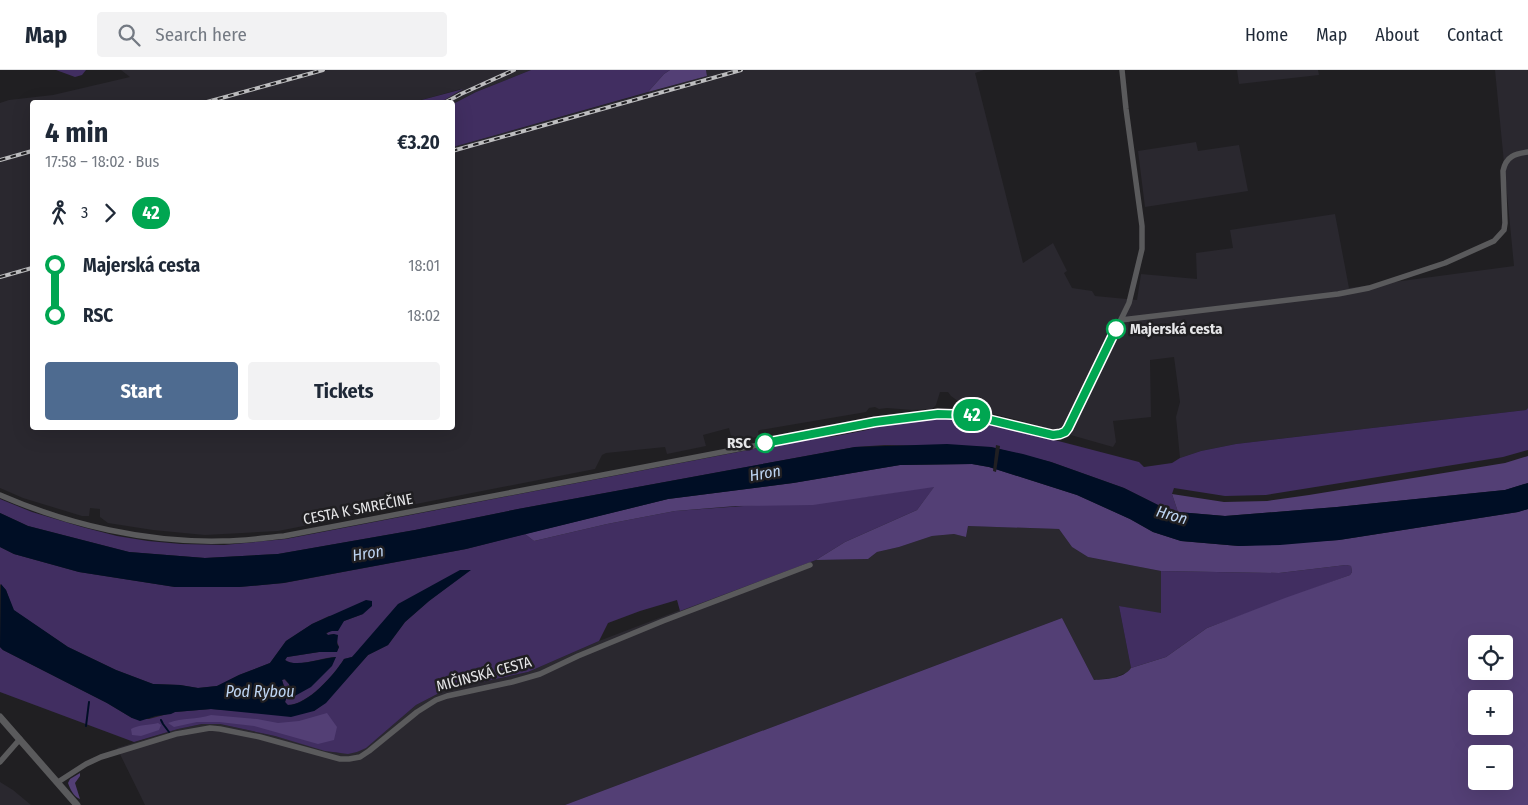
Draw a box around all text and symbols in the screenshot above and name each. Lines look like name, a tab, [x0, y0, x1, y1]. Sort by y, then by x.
search box	[97, 12, 447, 57]
text: Map	[25, 21, 67, 49]
icon: search	[115, 21, 143, 49]
text: Search here	[155, 23, 247, 46]
text: Home	[1245, 24, 1288, 46]
text: Map	[1316, 24, 1347, 46]
text: About	[1375, 24, 1419, 46]
text: Contact	[1447, 24, 1503, 46]
text: 4 min	[45, 116, 109, 149]
text: €3.20	[397, 131, 440, 154]
text: 17:58 – 18:02 · Bus	[45, 152, 159, 171]
icon: walk	[45, 199, 73, 227]
icon: forward	[96, 199, 124, 227]
text: 42	[142, 202, 160, 224]
text: 3	[81, 203, 88, 222]
text: Majerská cesta	[83, 254, 200, 277]
text: 18:01	[408, 256, 440, 275]
text: RSC	[83, 304, 113, 327]
text: 18:02	[407, 306, 440, 325]
marker: Majerská cesta	[1106, 319, 1126, 339]
place label: Majerská cesta	[1130, 320, 1223, 338]
button: Start	[45, 362, 238, 420]
button: Tickets	[248, 362, 440, 420]
line badge: 42	[950, 399, 994, 431]
text: 42	[963, 404, 981, 426]
marker: RSC	[755, 433, 775, 453]
place label: RSC	[727, 434, 751, 452]
water label: Hron	[748, 461, 782, 485]
street label: CESTA K SMREČINE	[302, 490, 414, 528]
water label: Hron	[1154, 502, 1190, 528]
water label: Hron	[351, 541, 385, 565]
map controls	[1468, 635, 1513, 790]
button: locate	[1468, 635, 1513, 680]
street label: MIČINSKÁ CESTA	[434, 653, 534, 695]
water label: Pod Rybou	[225, 682, 295, 701]
button: +	[1468, 690, 1513, 735]
button: −	[1468, 745, 1513, 790]

